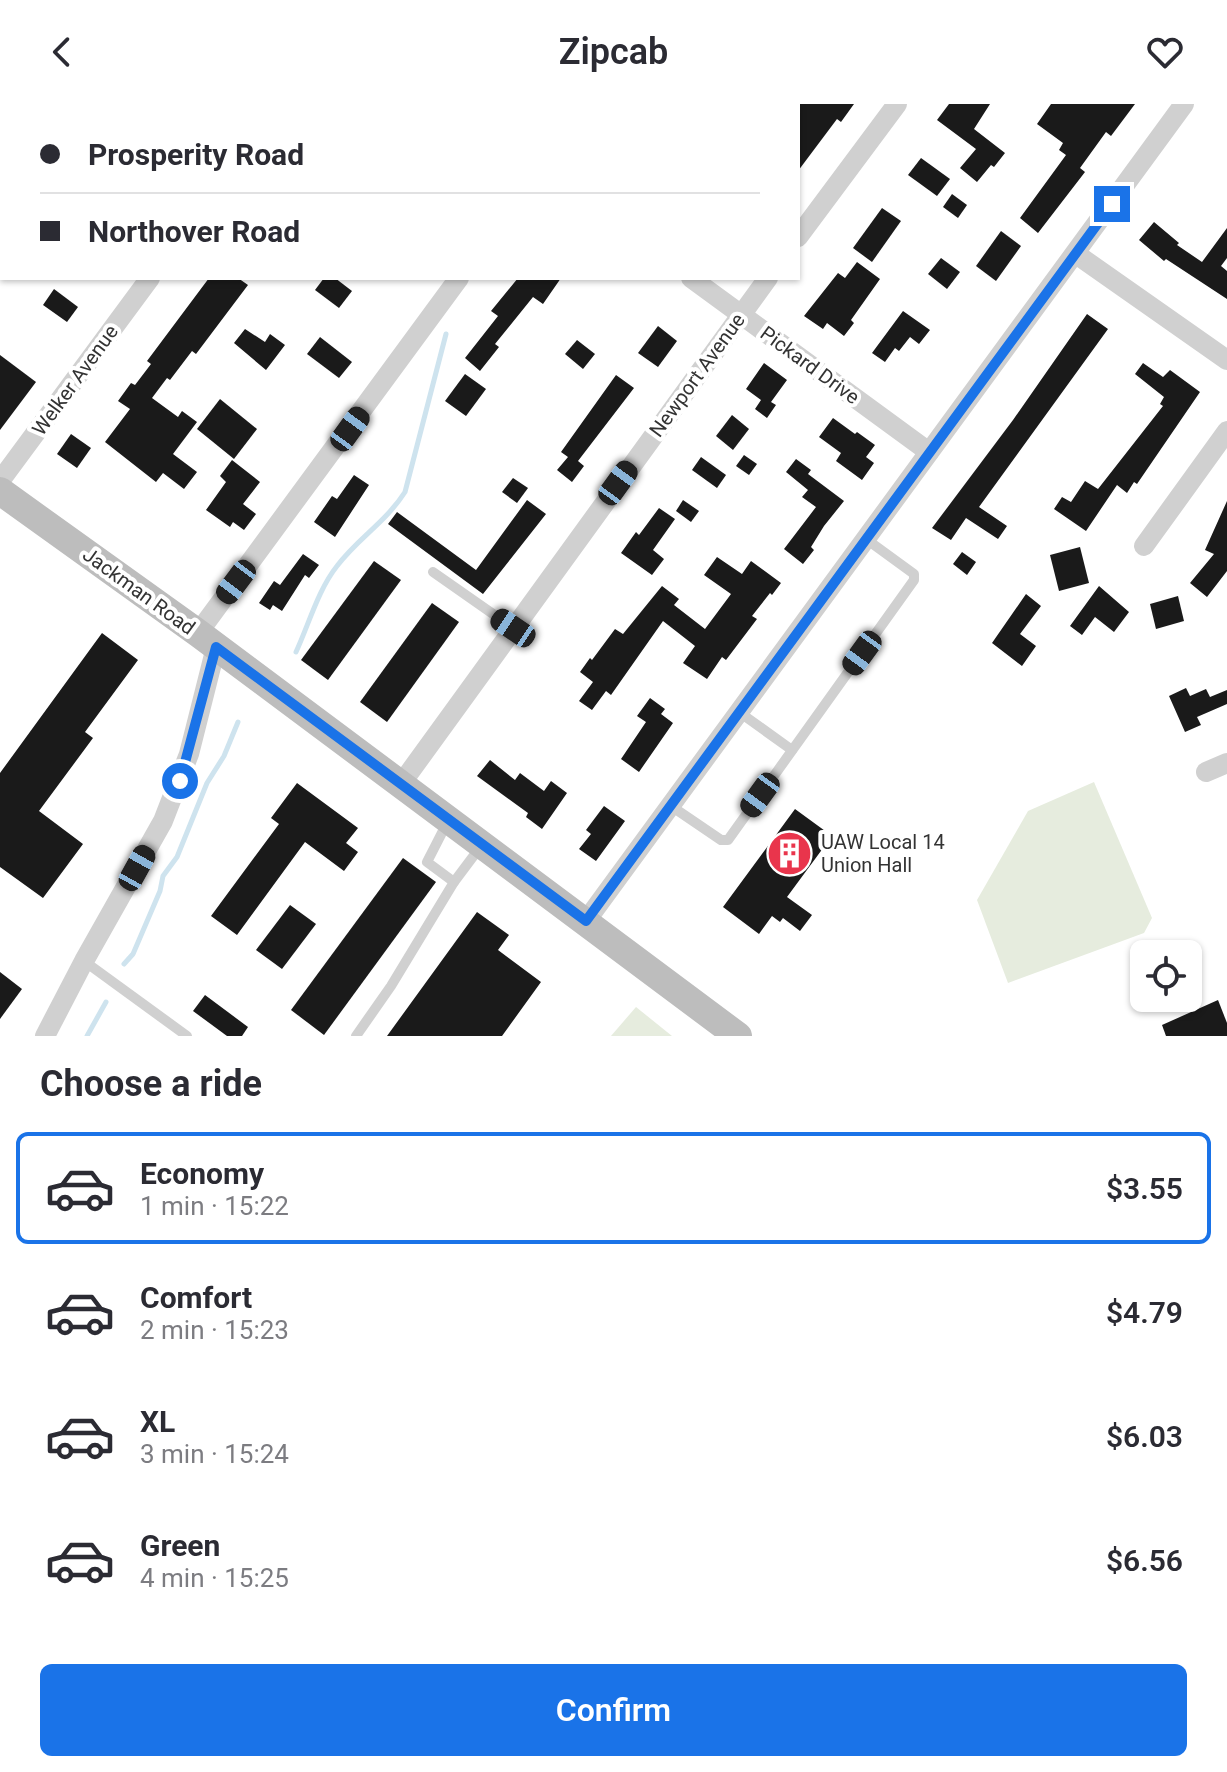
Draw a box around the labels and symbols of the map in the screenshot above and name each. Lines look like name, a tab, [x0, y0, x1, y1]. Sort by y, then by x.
route end	[1094, 186, 1130, 222]
street label: Newport Avenue	[644, 309, 750, 441]
street label: Welker Avenue	[27, 320, 123, 440]
street label: Pickard Drive	[756, 321, 864, 409]
car	[326, 403, 374, 455]
car	[594, 457, 642, 509]
street label: Jackman Road	[78, 542, 200, 640]
car	[212, 556, 260, 608]
car	[486, 605, 540, 651]
car	[838, 627, 886, 679]
route start	[162, 763, 198, 799]
car	[736, 769, 784, 821]
building icon: UAW Local 14 Union Hall	[766, 830, 814, 878]
place label: UAW Local 14 Union Hall	[821, 830, 945, 877]
car	[115, 841, 159, 895]

